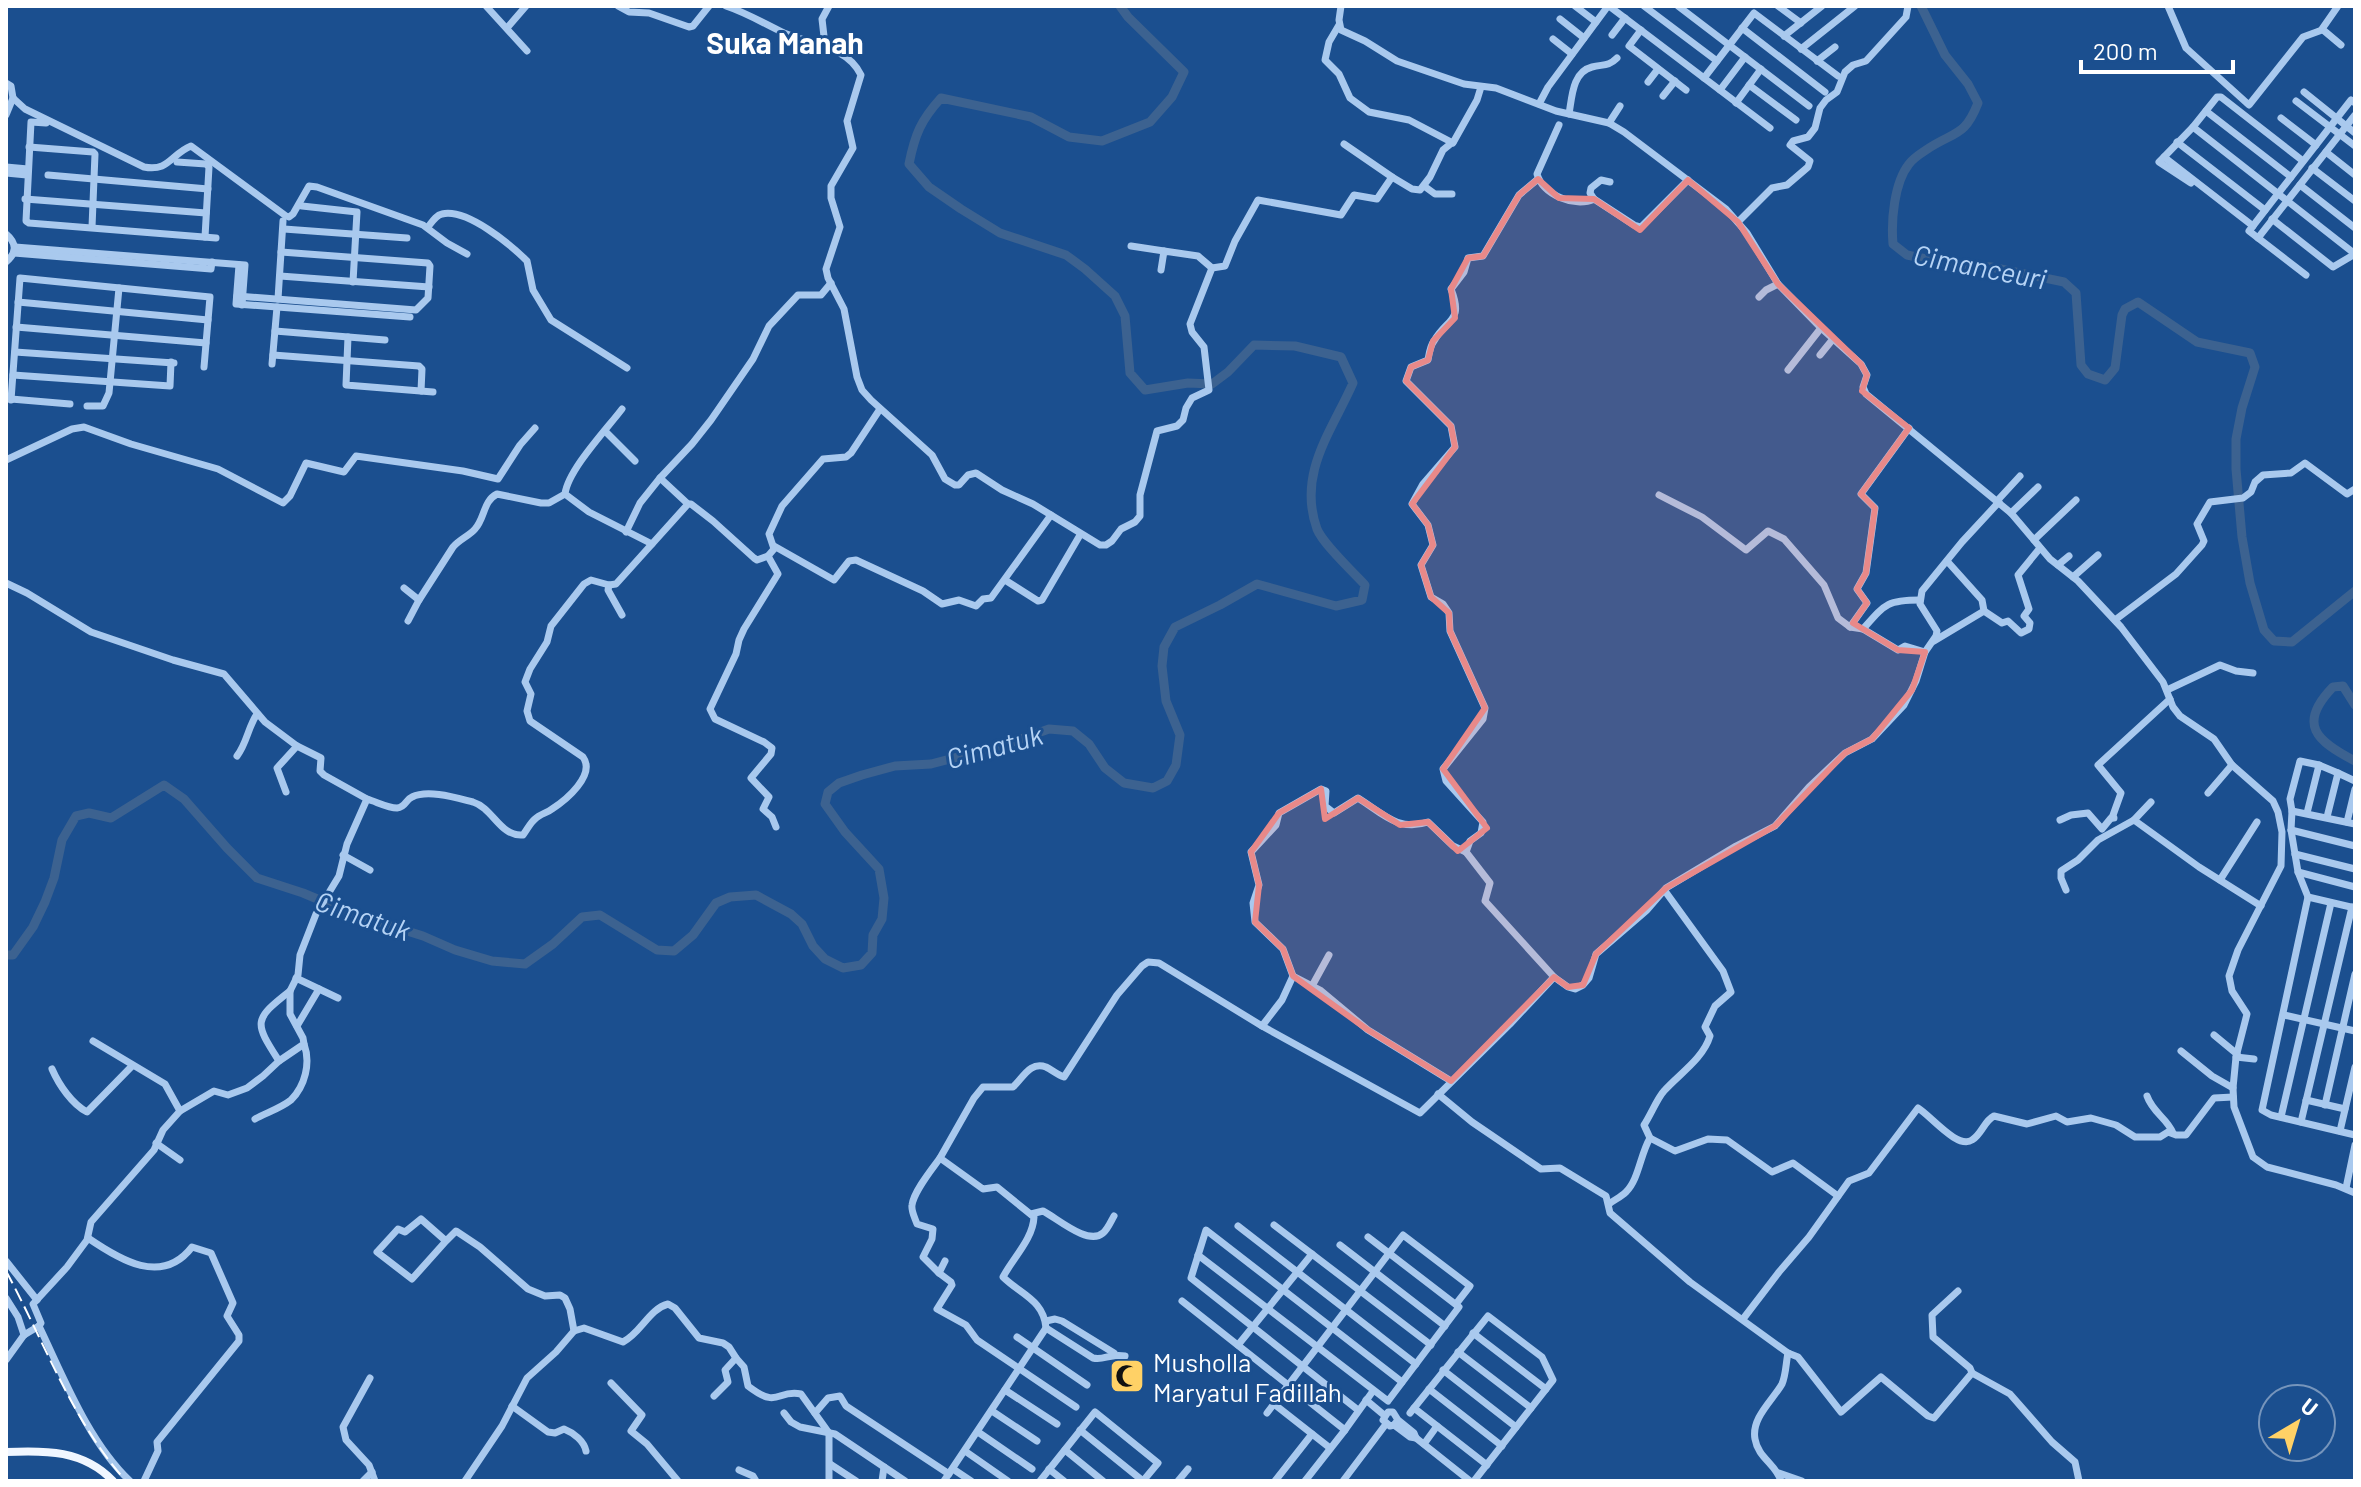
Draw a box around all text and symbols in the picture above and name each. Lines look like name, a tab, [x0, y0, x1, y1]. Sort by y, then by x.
district label: Suka Manah	[706, 24, 864, 60]
scale bar	[2081, 24, 2233, 74]
text: 200 m	[2093, 36, 2158, 65]
water label: Cimanceuri	[1910, 236, 2050, 296]
water label: Cimatuk	[942, 717, 1046, 775]
water label: Cimatuk	[311, 883, 416, 947]
place label: Musholla Maryatul Fadillah	[1153, 1346, 1342, 1407]
mosque icon: Musholla Maryatul Fadillah	[1108, 1357, 1146, 1395]
north arrow	[2257, 1383, 2337, 1463]
text: U	[2296, 1392, 2323, 1421]

